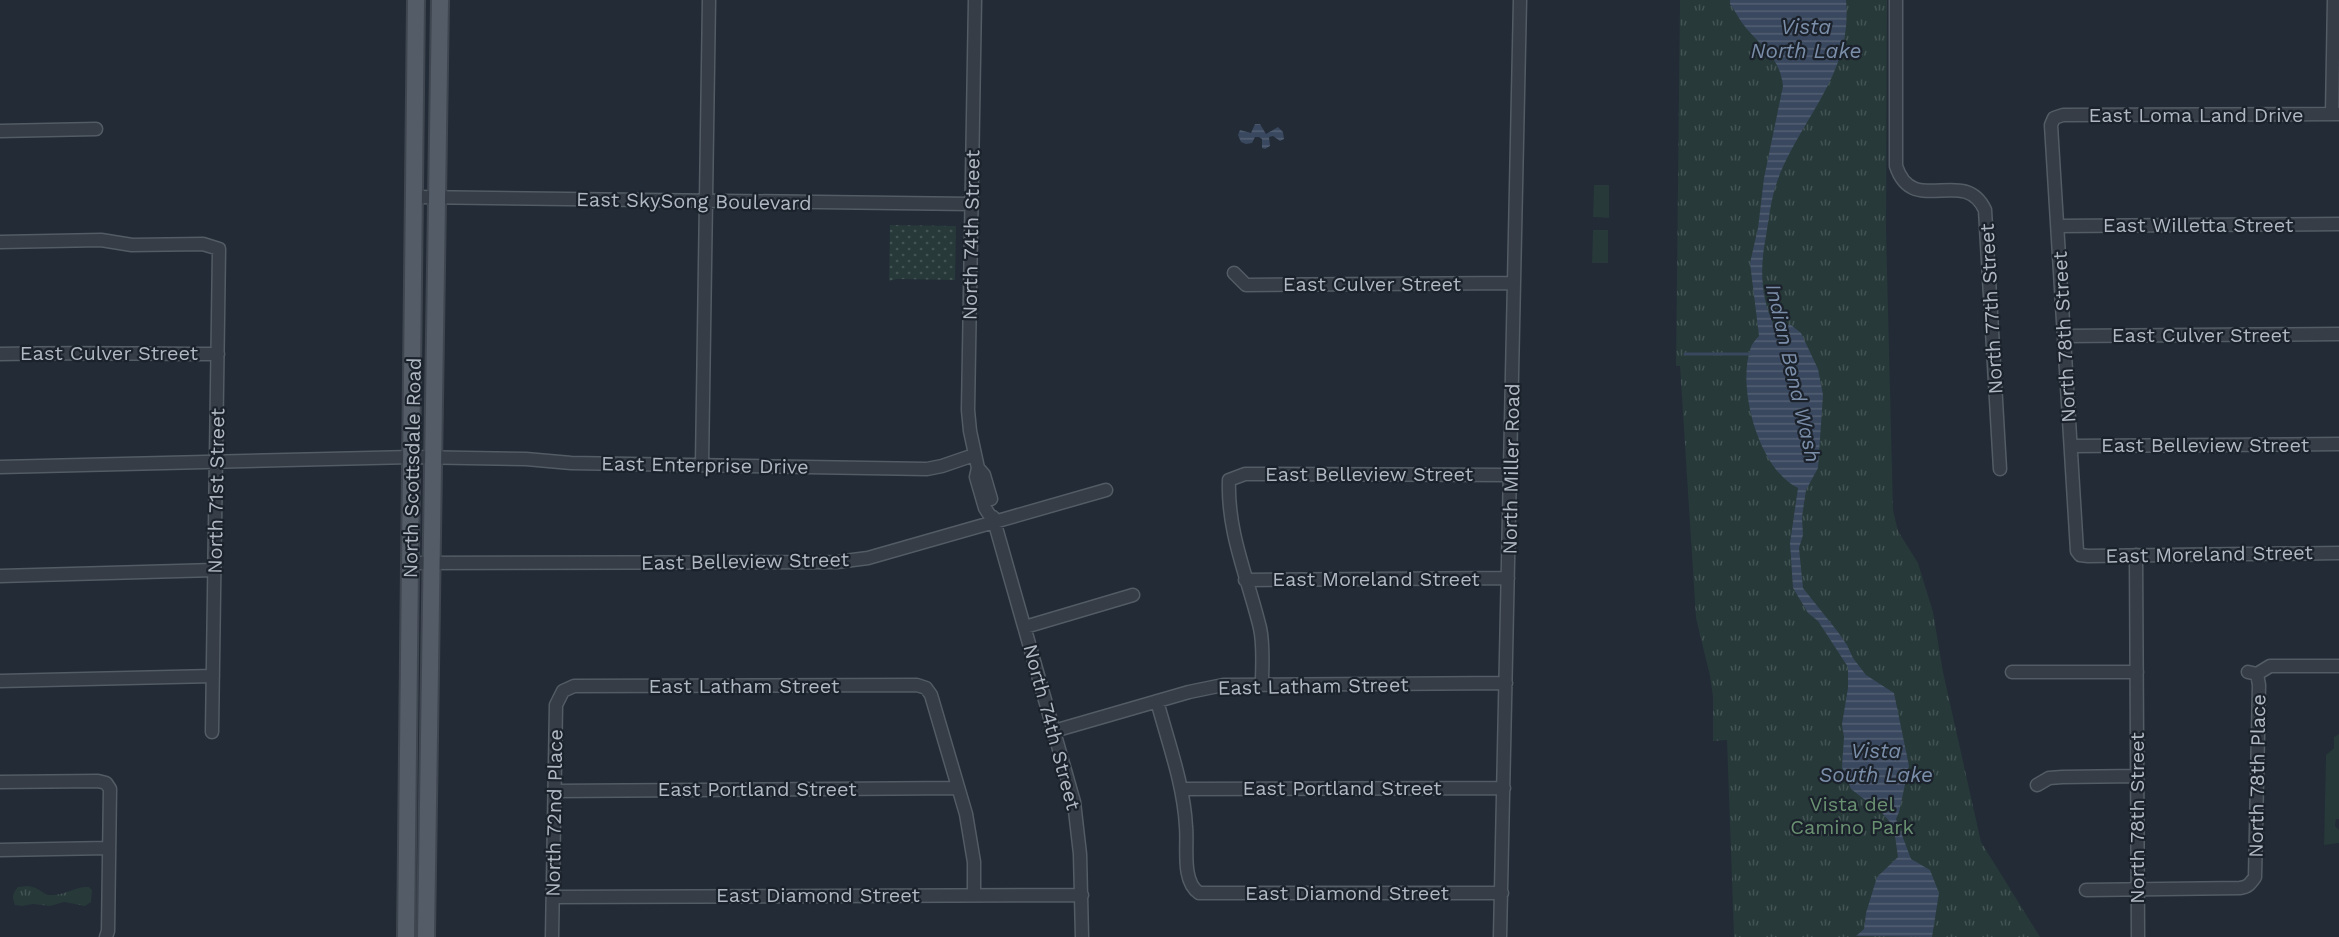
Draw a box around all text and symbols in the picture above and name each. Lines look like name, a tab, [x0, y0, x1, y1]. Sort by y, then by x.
water label: Vista North Lake	[1751, 14, 1861, 63]
street label: East Loma Land Drive	[2089, 103, 2303, 127]
street label: North 74th Street	[958, 149, 984, 321]
street label: East SkySong Boulevard	[576, 187, 812, 215]
street label: East Willetta Street	[2103, 213, 2294, 237]
street label: North 77th Street	[1975, 222, 2007, 395]
street label: North 78th Street	[2047, 250, 2080, 423]
street label: East Culver Street	[1283, 272, 1462, 296]
water label: Indian Bend Wash	[1761, 281, 1826, 465]
street label: East Culver Street	[2112, 323, 2291, 347]
street label: East Culver Street	[20, 341, 199, 365]
street label: North Scottsdale Road	[398, 357, 426, 579]
street label: North Miller Road	[1498, 383, 1524, 555]
street label: North 71st Street	[203, 407, 229, 574]
street label: East Belleview Street	[2101, 433, 2310, 457]
street label: East Enterprise Drive	[601, 451, 809, 479]
street label: East Belleview Street	[1265, 462, 1474, 486]
street label: East Moreland Street	[2105, 540, 2314, 568]
street label: East Belleview Street	[641, 547, 850, 575]
street label: East Moreland Street	[1272, 567, 1480, 591]
street label: North 74th Street	[1018, 641, 1086, 813]
street label: East Latham Street	[1217, 672, 1409, 700]
street label: East Latham Street	[649, 674, 840, 698]
street label: North 78th Place	[2244, 694, 2270, 858]
street label: North 72nd Place	[541, 729, 567, 897]
street label: North 78th Street	[2125, 731, 2149, 904]
water label: Vista South Lake	[1819, 738, 1933, 787]
street label: East Portland Street	[1242, 776, 1442, 800]
street label: East Portland Street	[657, 777, 857, 801]
park label: Vista del Camino Park	[1790, 792, 1914, 839]
street label: East Diamond Street	[1245, 881, 1450, 905]
street label: East Diamond Street	[716, 883, 921, 907]

